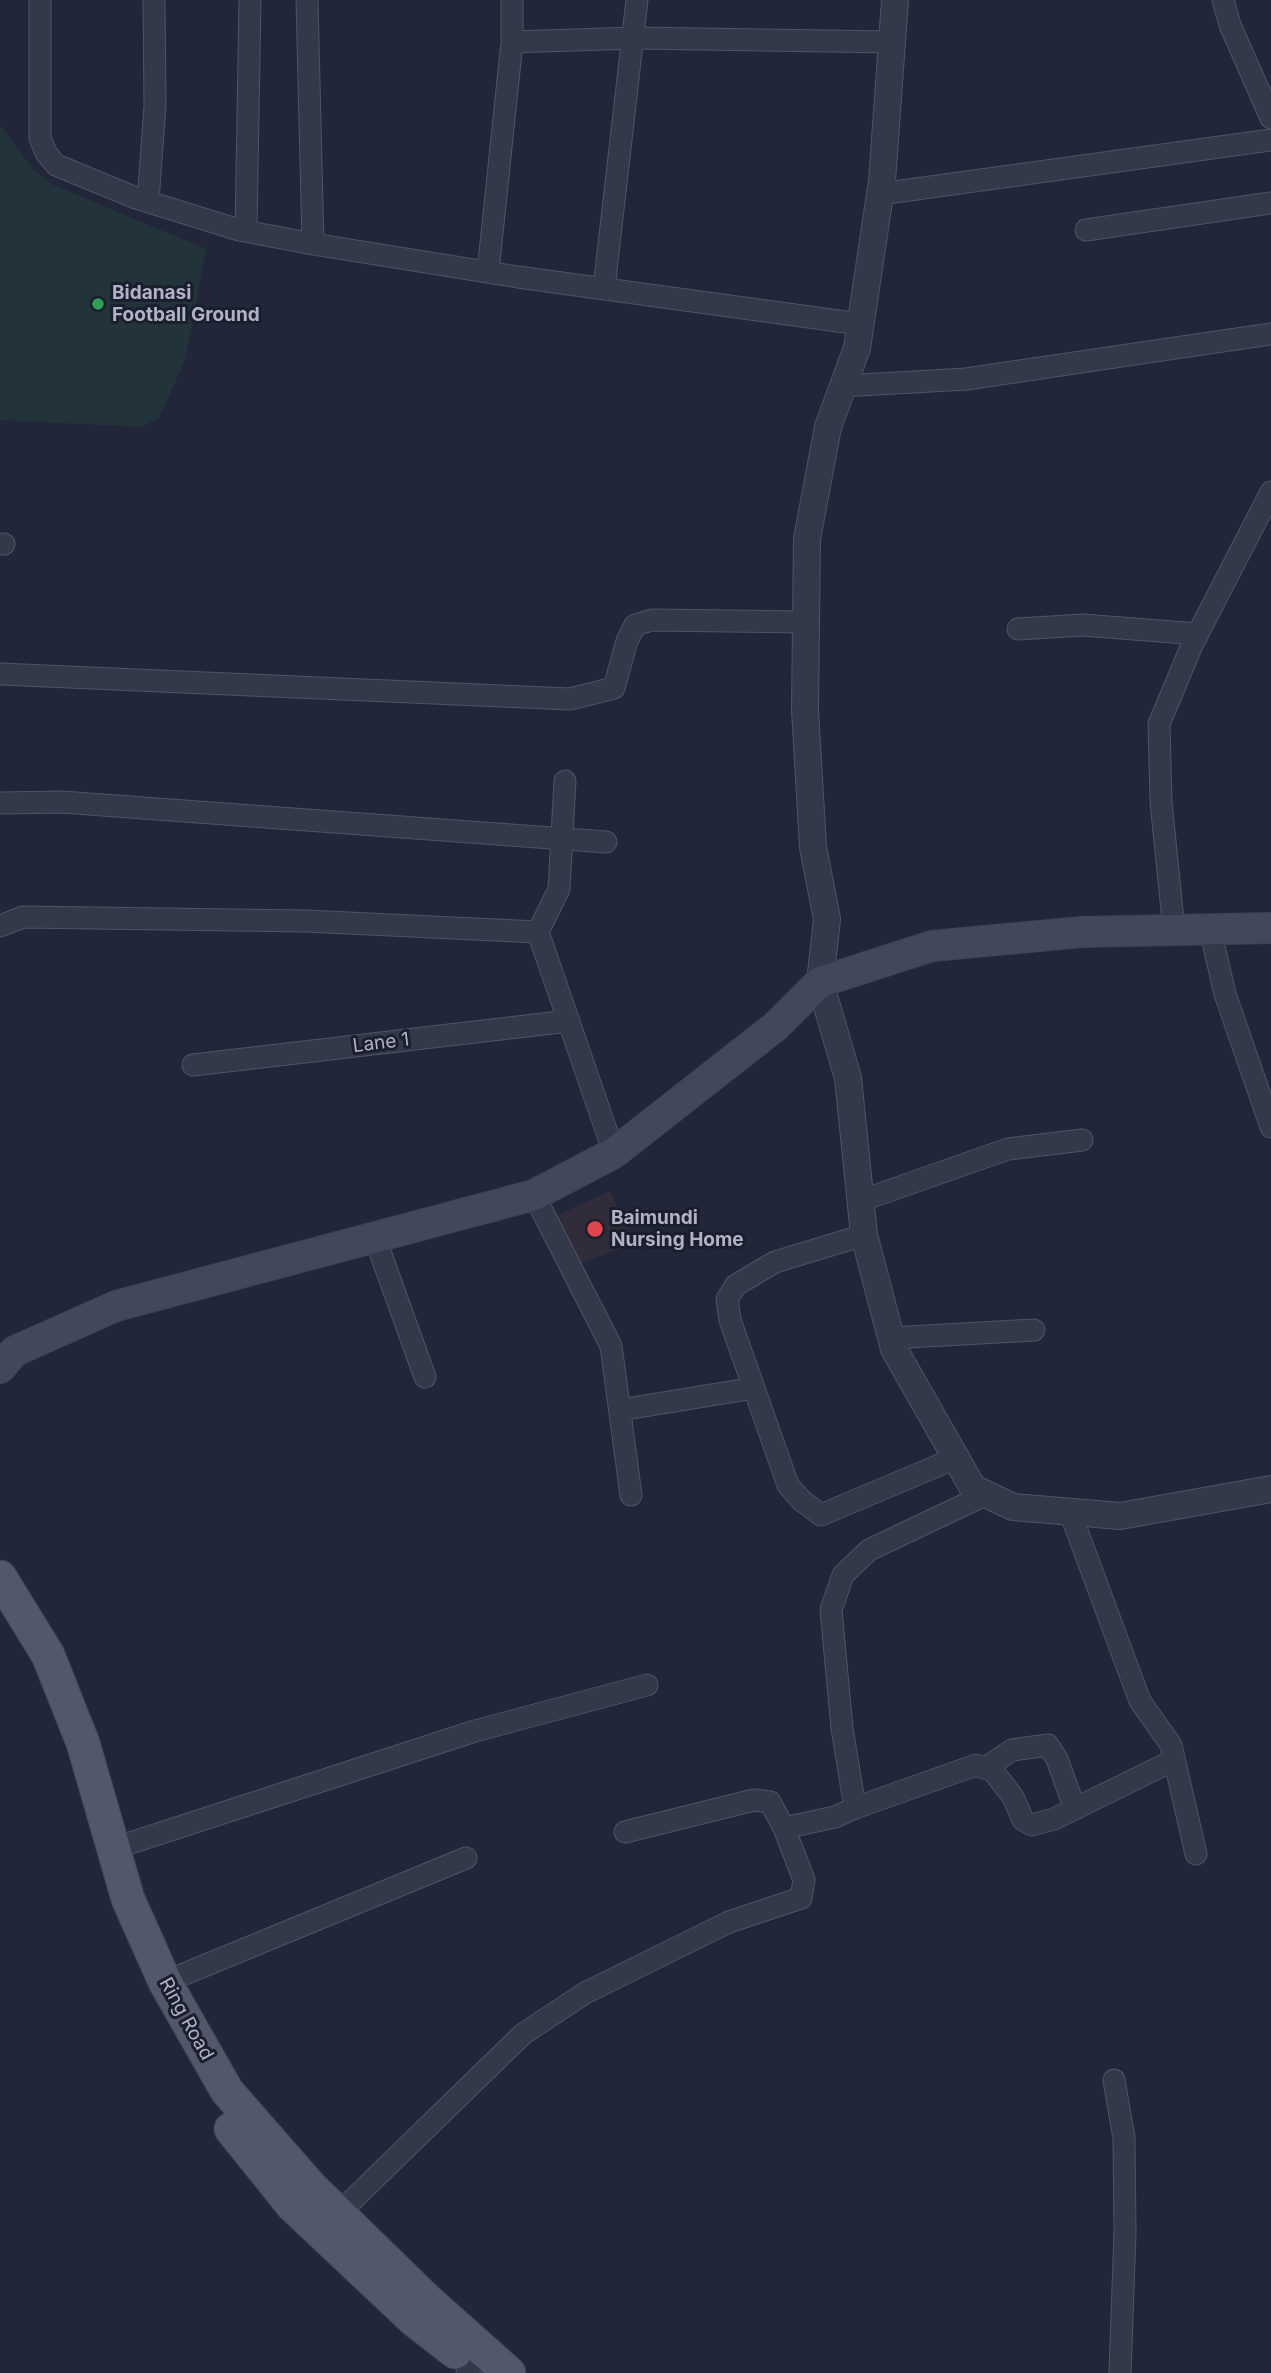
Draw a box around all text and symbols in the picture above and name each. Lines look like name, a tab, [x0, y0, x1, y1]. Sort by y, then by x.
place label: Bidanasi Football Ground	[112, 282, 260, 326]
marker: Bidanasi Football Ground	[90, 296, 106, 312]
street label: Lane 1	[351, 1028, 411, 1058]
place label: Baimundi Nursing Home	[611, 1207, 744, 1251]
marker: Baimundi Nursing Home	[585, 1219, 605, 1239]
street label: Ring Road	[154, 1974, 218, 2064]

